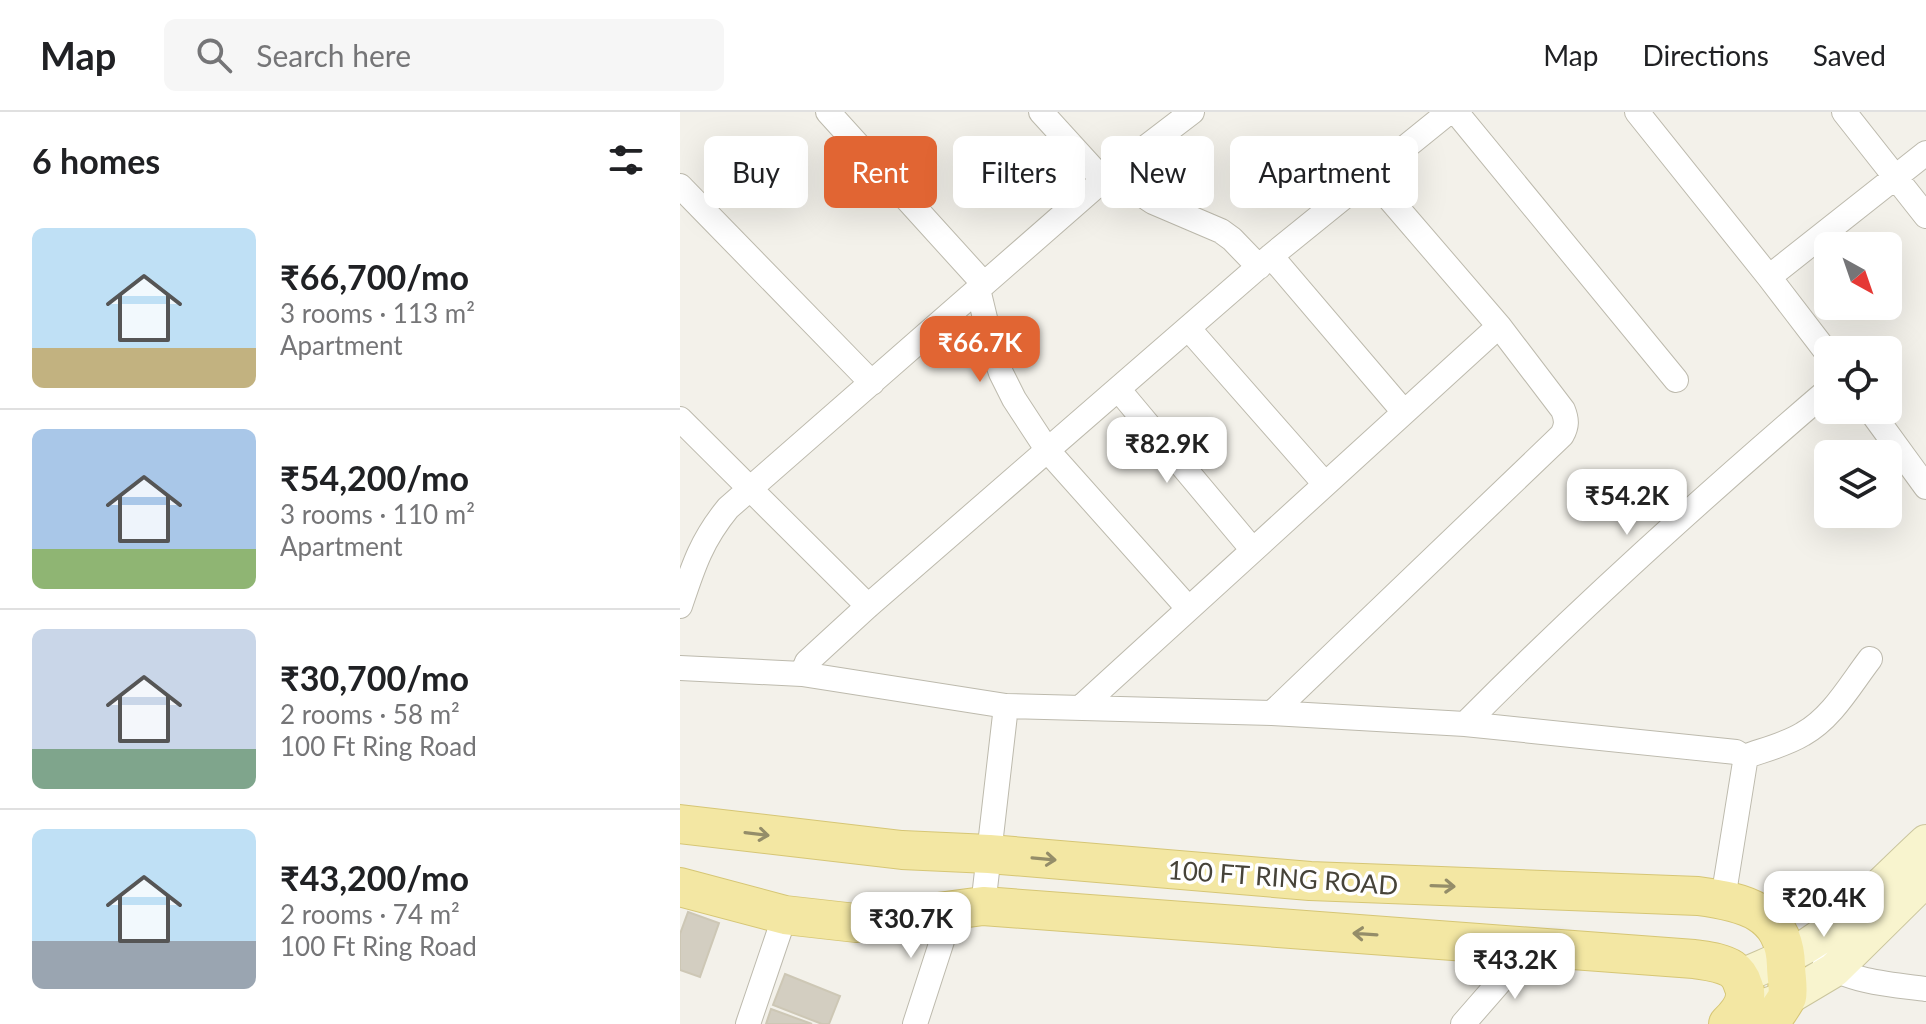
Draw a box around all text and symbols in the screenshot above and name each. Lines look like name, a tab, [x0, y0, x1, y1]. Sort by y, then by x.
search box	[164, 19, 724, 91]
text: Map	[40, 32, 116, 78]
icon: search	[192, 33, 236, 77]
text: Search here	[256, 37, 411, 73]
text: Map	[1543, 38, 1598, 72]
text: Directions	[1642, 38, 1769, 72]
text: Saved	[1813, 38, 1886, 72]
chip: Buy	[704, 136, 808, 208]
chip: Rent	[824, 136, 937, 208]
chip: Filters	[953, 136, 1085, 208]
chip: New	[1101, 136, 1214, 208]
chip: Apartment	[1230, 136, 1418, 208]
icon: filters	[604, 138, 648, 182]
text: 6 homes	[32, 140, 160, 181]
north arrow	[1814, 232, 1902, 320]
map controls	[1814, 232, 1902, 528]
text: ₹66,700/mo	[280, 256, 469, 297]
icon: home	[96, 260, 192, 356]
text: 3 rooms · 113 m²	[280, 297, 475, 329]
pin: ₹66.7K	[915, 316, 1045, 384]
text: ₹66.7K	[938, 326, 1022, 358]
text: Apartment	[280, 329, 403, 361]
button: locate	[1814, 336, 1902, 424]
pin: ₹82.9K	[1102, 417, 1232, 485]
text: ₹82.9K	[1125, 427, 1209, 459]
button: layers	[1814, 440, 1902, 528]
text: ₹54,200/mo	[280, 457, 469, 498]
icon: home	[96, 461, 192, 557]
pin: ₹54.2K	[1562, 469, 1692, 537]
text: ₹54.2K	[1585, 479, 1669, 511]
text: 3 rooms · 110 m²	[280, 498, 475, 530]
text: Apartment	[280, 530, 403, 562]
text: ₹30,700/mo	[280, 657, 469, 698]
icon: home	[96, 661, 192, 757]
text: 2 rooms · 58 m²	[280, 698, 460, 730]
text: 100 Ft Ring Road	[280, 730, 477, 762]
one-way arrow	[743, 826, 770, 841]
one-way arrow	[1030, 851, 1057, 866]
street label: 100 FT RING ROAD	[1167, 853, 1399, 901]
text: ₹43,200/mo	[280, 857, 469, 898]
icon: home	[96, 861, 192, 957]
pin: ₹20.4K	[1759, 871, 1889, 939]
one-way arrow	[1429, 879, 1456, 894]
text: ₹20.4K	[1782, 881, 1866, 913]
pin: ₹30.7K	[846, 892, 976, 960]
text: 2 rooms · 74 m²	[280, 898, 460, 930]
text: ₹30.7K	[869, 902, 953, 934]
one-way arrow	[1352, 926, 1379, 941]
text: 100 Ft Ring Road	[280, 930, 477, 962]
pin: ₹43.2K	[1450, 933, 1580, 1001]
text: ₹43.2K	[1473, 943, 1557, 975]

